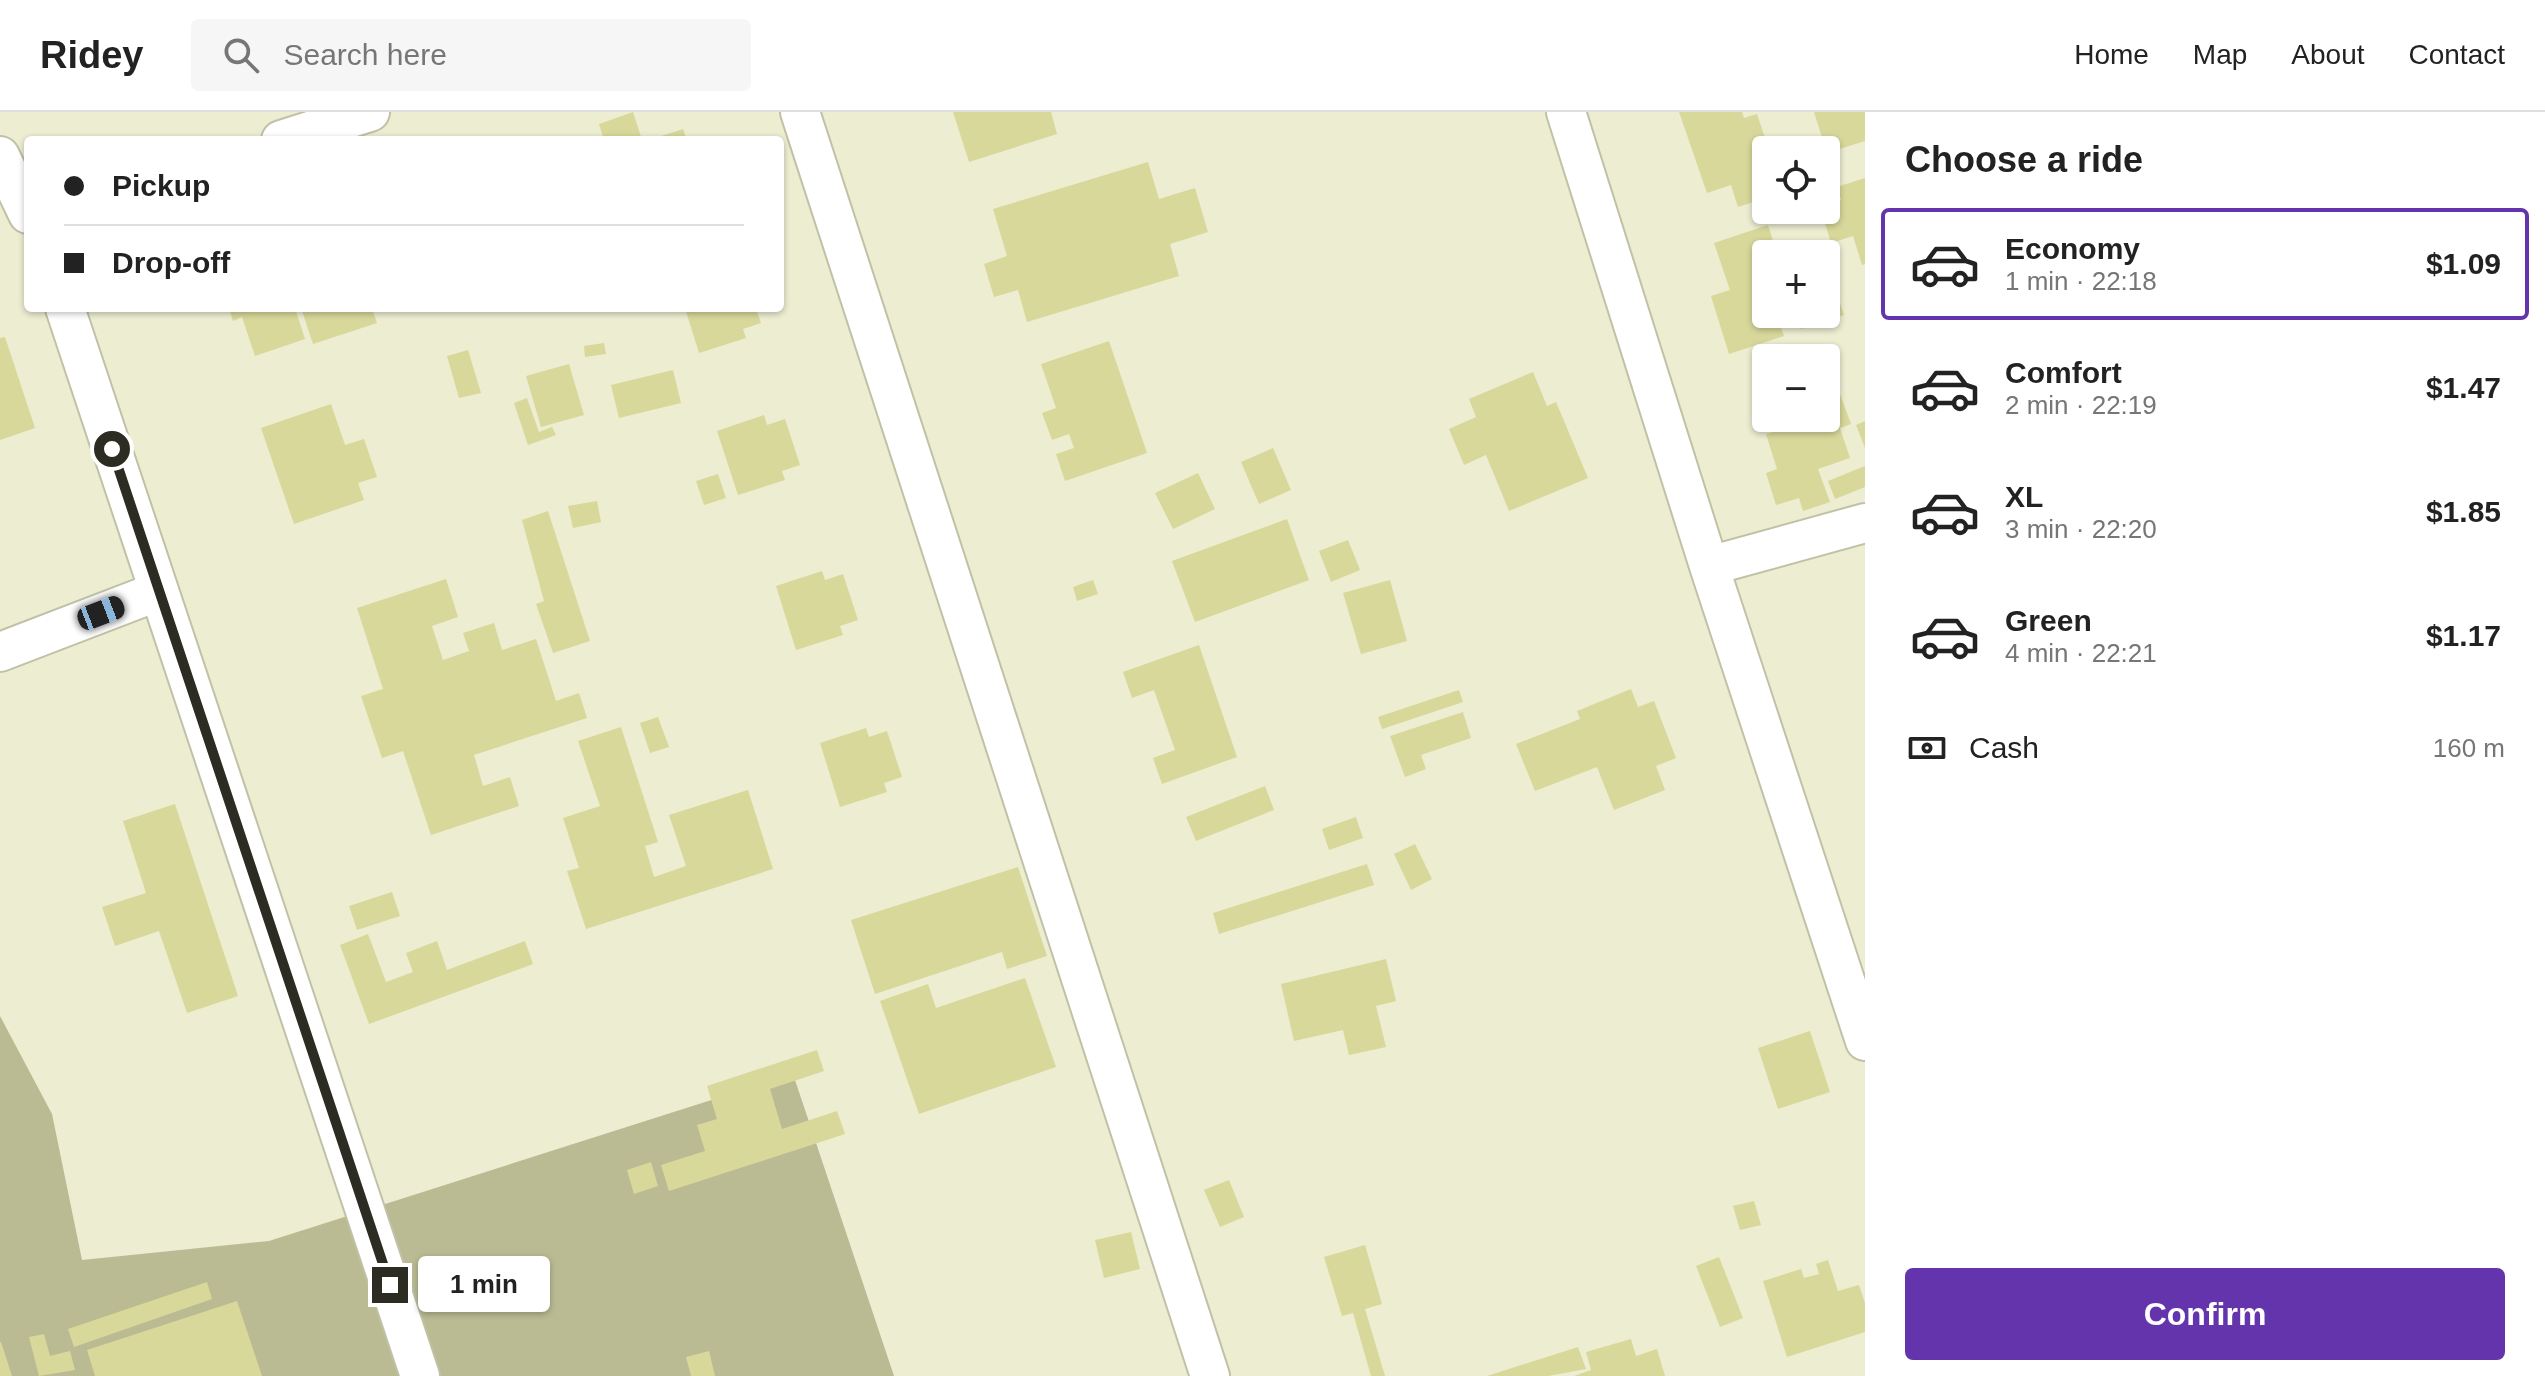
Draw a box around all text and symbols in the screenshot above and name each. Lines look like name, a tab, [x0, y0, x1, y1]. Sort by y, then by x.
search box	[191, 19, 751, 91]
icon: search	[219, 33, 263, 77]
text: Ridey	[40, 34, 143, 76]
text: Search here	[283, 38, 447, 71]
text: Home	[2074, 39, 2149, 70]
text: Map	[2193, 39, 2247, 70]
text: About	[2291, 39, 2365, 70]
text: Contact	[2409, 39, 2505, 70]
map controls	[1752, 136, 1840, 432]
button: locate	[1752, 136, 1840, 224]
text: Choose a ride	[1905, 139, 2143, 180]
text: Pickup	[112, 169, 210, 202]
icon: car	[1909, 228, 1981, 300]
text: Economy	[2005, 232, 2140, 265]
button: +	[1752, 240, 1840, 328]
text: Drop-off	[112, 246, 230, 279]
text: $1.09	[2426, 247, 2501, 280]
text: 1 min · 22:18	[2005, 266, 2157, 296]
button: −	[1752, 344, 1840, 432]
icon: car	[1909, 352, 1981, 424]
text: Comfort	[2005, 356, 2122, 389]
text: $1.47	[2426, 371, 2501, 404]
text: 2 min · 22:19	[2005, 390, 2157, 420]
route start	[94, 431, 130, 467]
icon: car	[1909, 476, 1981, 548]
text: XL	[2005, 480, 2043, 513]
text: $1.85	[2426, 495, 2501, 528]
text: 3 min · 22:20	[2005, 514, 2157, 544]
car	[74, 593, 128, 633]
icon: car	[1909, 600, 1981, 672]
text: Green	[2005, 604, 2092, 637]
text: $1.17	[2426, 619, 2501, 652]
text: 4 min · 22:21	[2005, 638, 2157, 668]
icon: cash	[1905, 726, 1949, 770]
text: Cash	[1969, 731, 2039, 764]
text: 160 m	[2433, 733, 2505, 763]
callout: 1 min	[418, 1257, 550, 1313]
route end	[372, 1267, 408, 1303]
button: Confirm	[1905, 1268, 2505, 1360]
text: 1 min	[450, 1269, 518, 1299]

